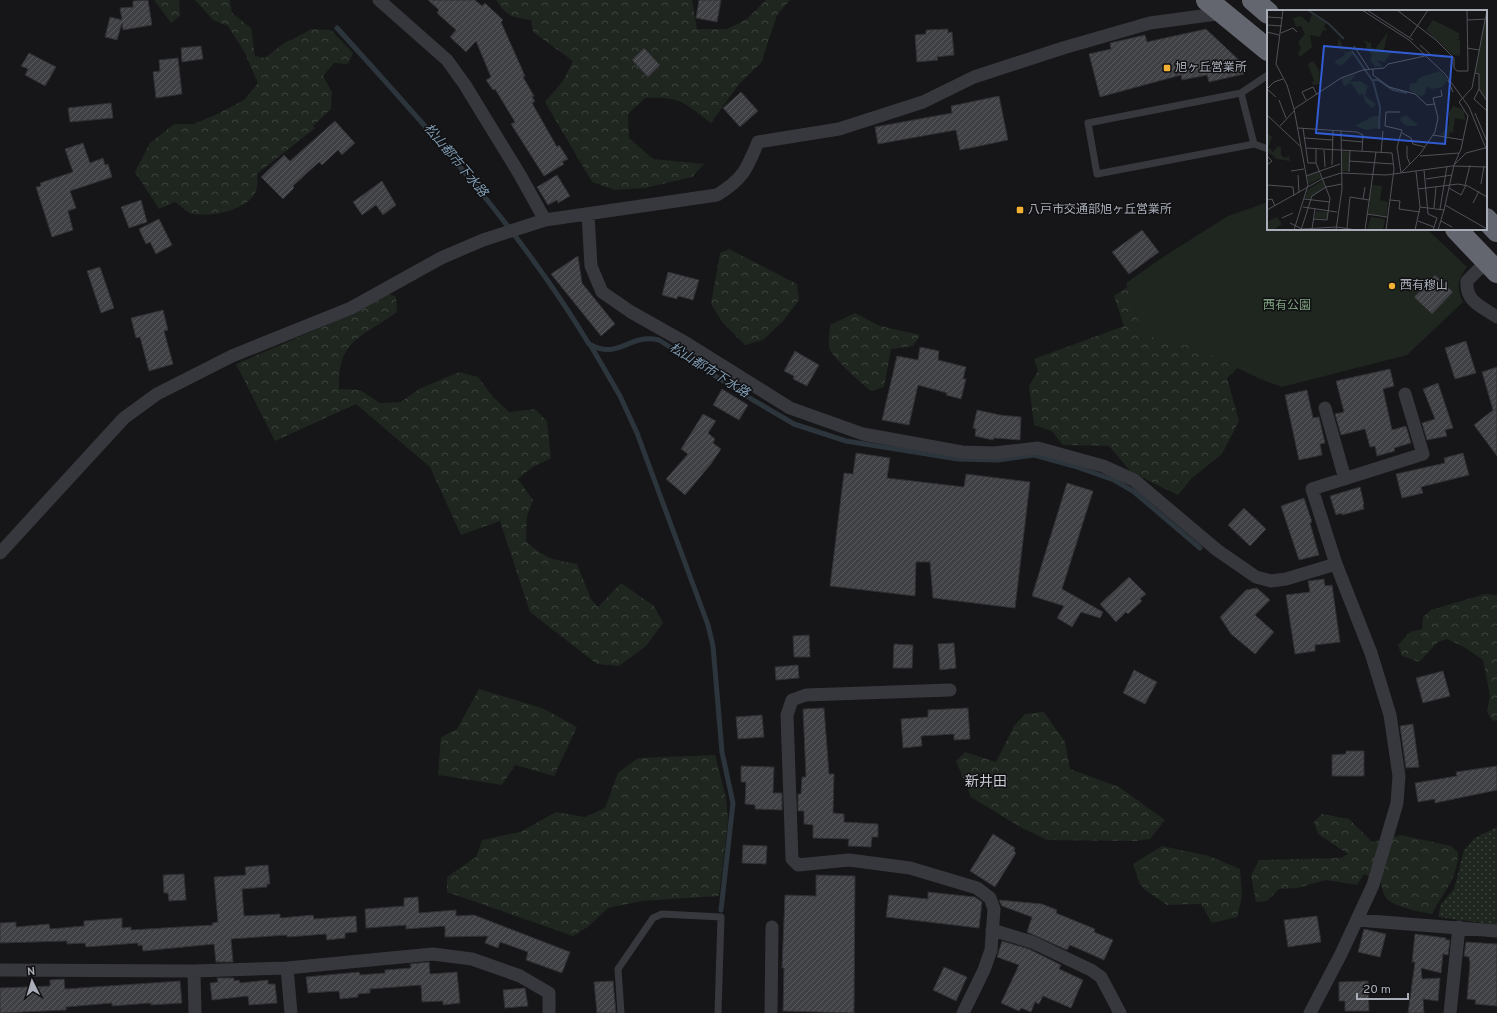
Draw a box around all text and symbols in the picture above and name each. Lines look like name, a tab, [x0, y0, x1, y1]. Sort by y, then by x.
inset map	[1267, 10, 1487, 230]
place label: 旭ヶ丘営業所	[1175, 60, 1247, 76]
marker: 旭ヶ丘営業所	[1162, 63, 1172, 73]
water label: 松山都市下水路	[420, 121, 491, 202]
place label: 八戸市交通部旭ヶ丘営業所	[1028, 202, 1172, 218]
marker: 八戸市交通部旭ヶ丘営業所	[1015, 205, 1025, 215]
place label: 西有穆山	[1400, 278, 1448, 294]
marker: 西有穆山	[1387, 281, 1397, 291]
park label: 西有公園	[1263, 298, 1311, 314]
water label: 松山都市下水路	[666, 340, 753, 402]
district label: 新井田	[965, 773, 1007, 791]
north arrow	[12, 961, 52, 1001]
text: N	[27, 965, 36, 979]
scale bar	[1357, 975, 1408, 1001]
text: 20 m	[1363, 982, 1391, 998]

